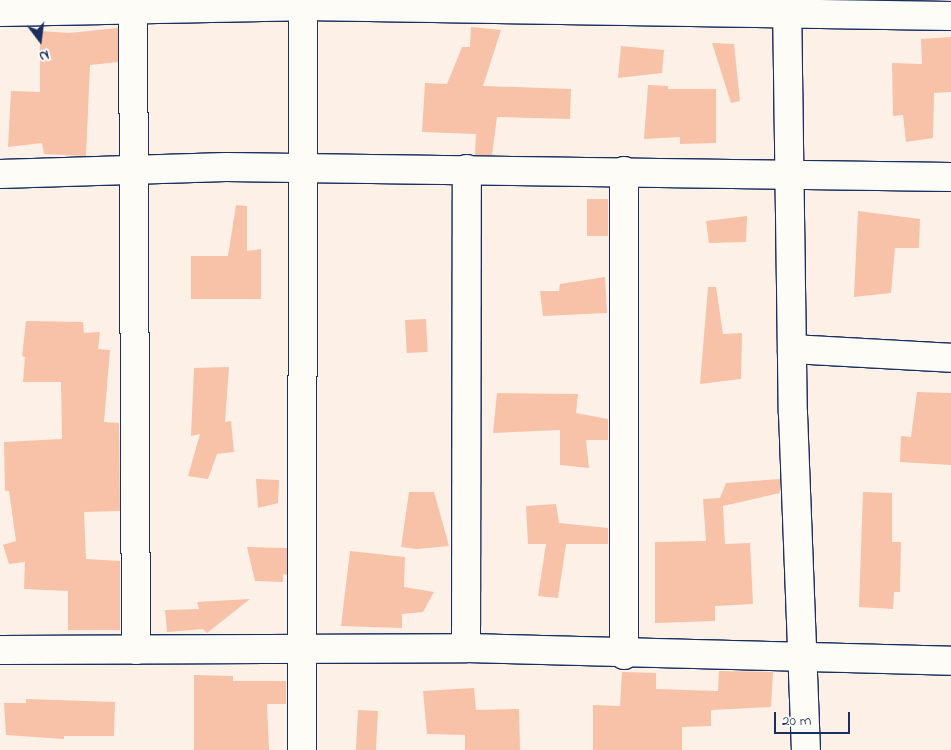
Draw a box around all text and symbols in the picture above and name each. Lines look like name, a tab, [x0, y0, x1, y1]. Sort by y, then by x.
north arrow	[15, 15, 65, 65]
text: N	[37, 44, 51, 66]
scale bar	[776, 702, 852, 734]
text: 20 m	[782, 710, 811, 732]

